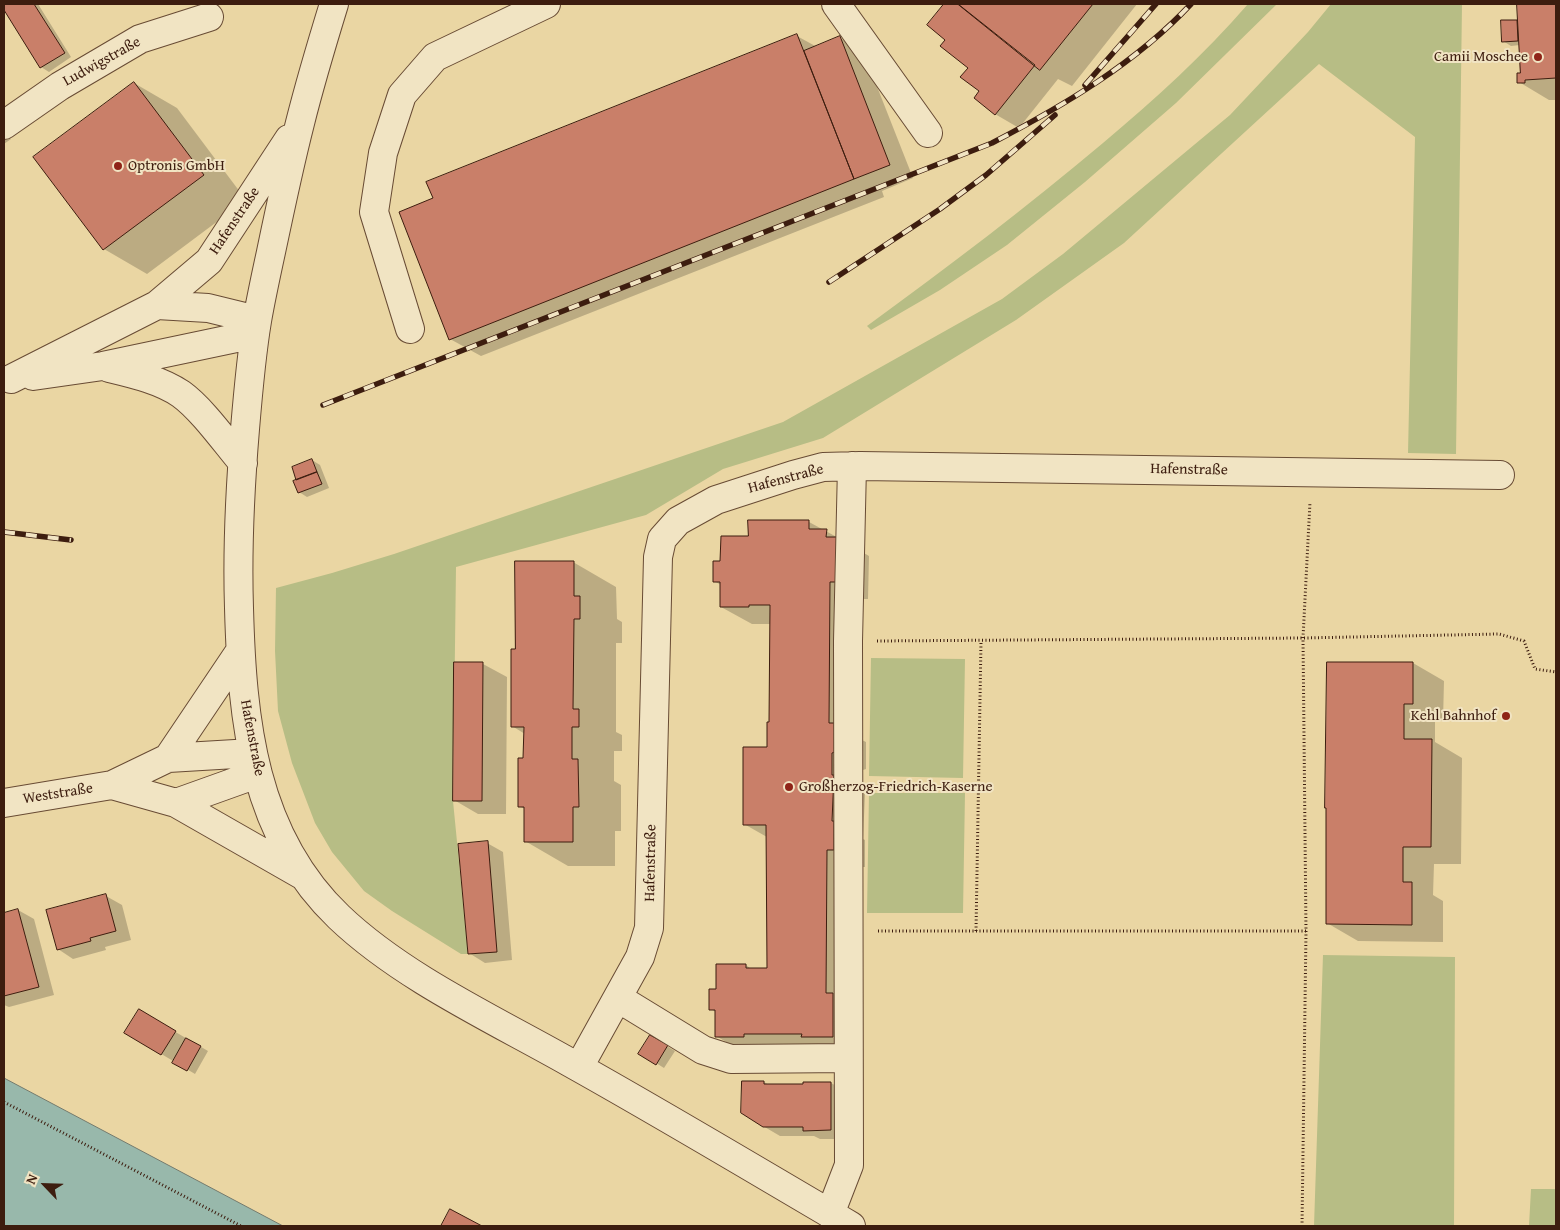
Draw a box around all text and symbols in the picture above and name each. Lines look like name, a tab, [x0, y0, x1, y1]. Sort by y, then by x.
street label: Ludwigstraße	[60, 33, 144, 91]
place label: Camii Moschee	[1434, 48, 1528, 66]
marker: Camii Moschee	[1532, 51, 1544, 63]
place label: Optronis GmbH	[128, 157, 225, 175]
marker: Optronis GmbH	[112, 160, 124, 172]
street label: Hafenstraße	[206, 184, 264, 258]
street label: Hafenstraße	[746, 460, 826, 498]
street label: Hafenstraße	[1150, 460, 1228, 480]
street label: Hafenstraße	[236, 698, 268, 778]
place label: Kehl Bahnhof	[1411, 707, 1496, 725]
marker: Kehl Bahnhof	[1500, 710, 1512, 722]
place label: Großherzog-Friedrich-Kaserne	[799, 778, 992, 796]
street label: Weststraße	[22, 780, 94, 808]
marker: Großherzog-Friedrich-Kaserne	[783, 781, 795, 793]
street label: Hafenstraße	[641, 824, 661, 902]
north arrow	[20, 1160, 70, 1210]
text: N	[20, 1171, 42, 1187]

